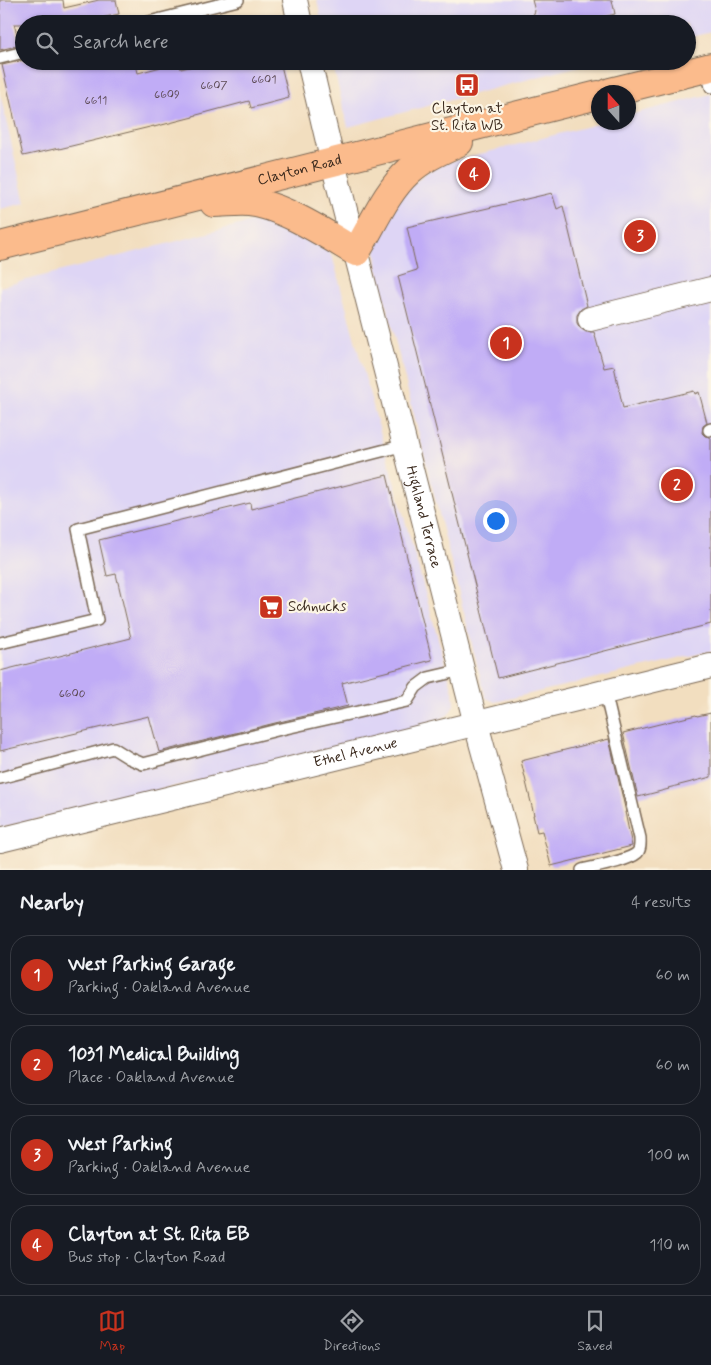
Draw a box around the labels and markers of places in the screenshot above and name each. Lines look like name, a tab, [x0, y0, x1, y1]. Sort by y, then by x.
bus stop icon: Clayton at St. Rita WB	[454, 72, 480, 98]
place label: Clayton at St. Rita WB	[431, 99, 503, 136]
pin: 4	[458, 155, 490, 193]
pin: 3	[624, 217, 656, 255]
pin: 1	[490, 324, 522, 362]
pin: 2	[661, 466, 693, 504]
supermarket icon: Schnucks	[258, 594, 284, 620]
place label: Schnucks	[288, 597, 347, 617]

